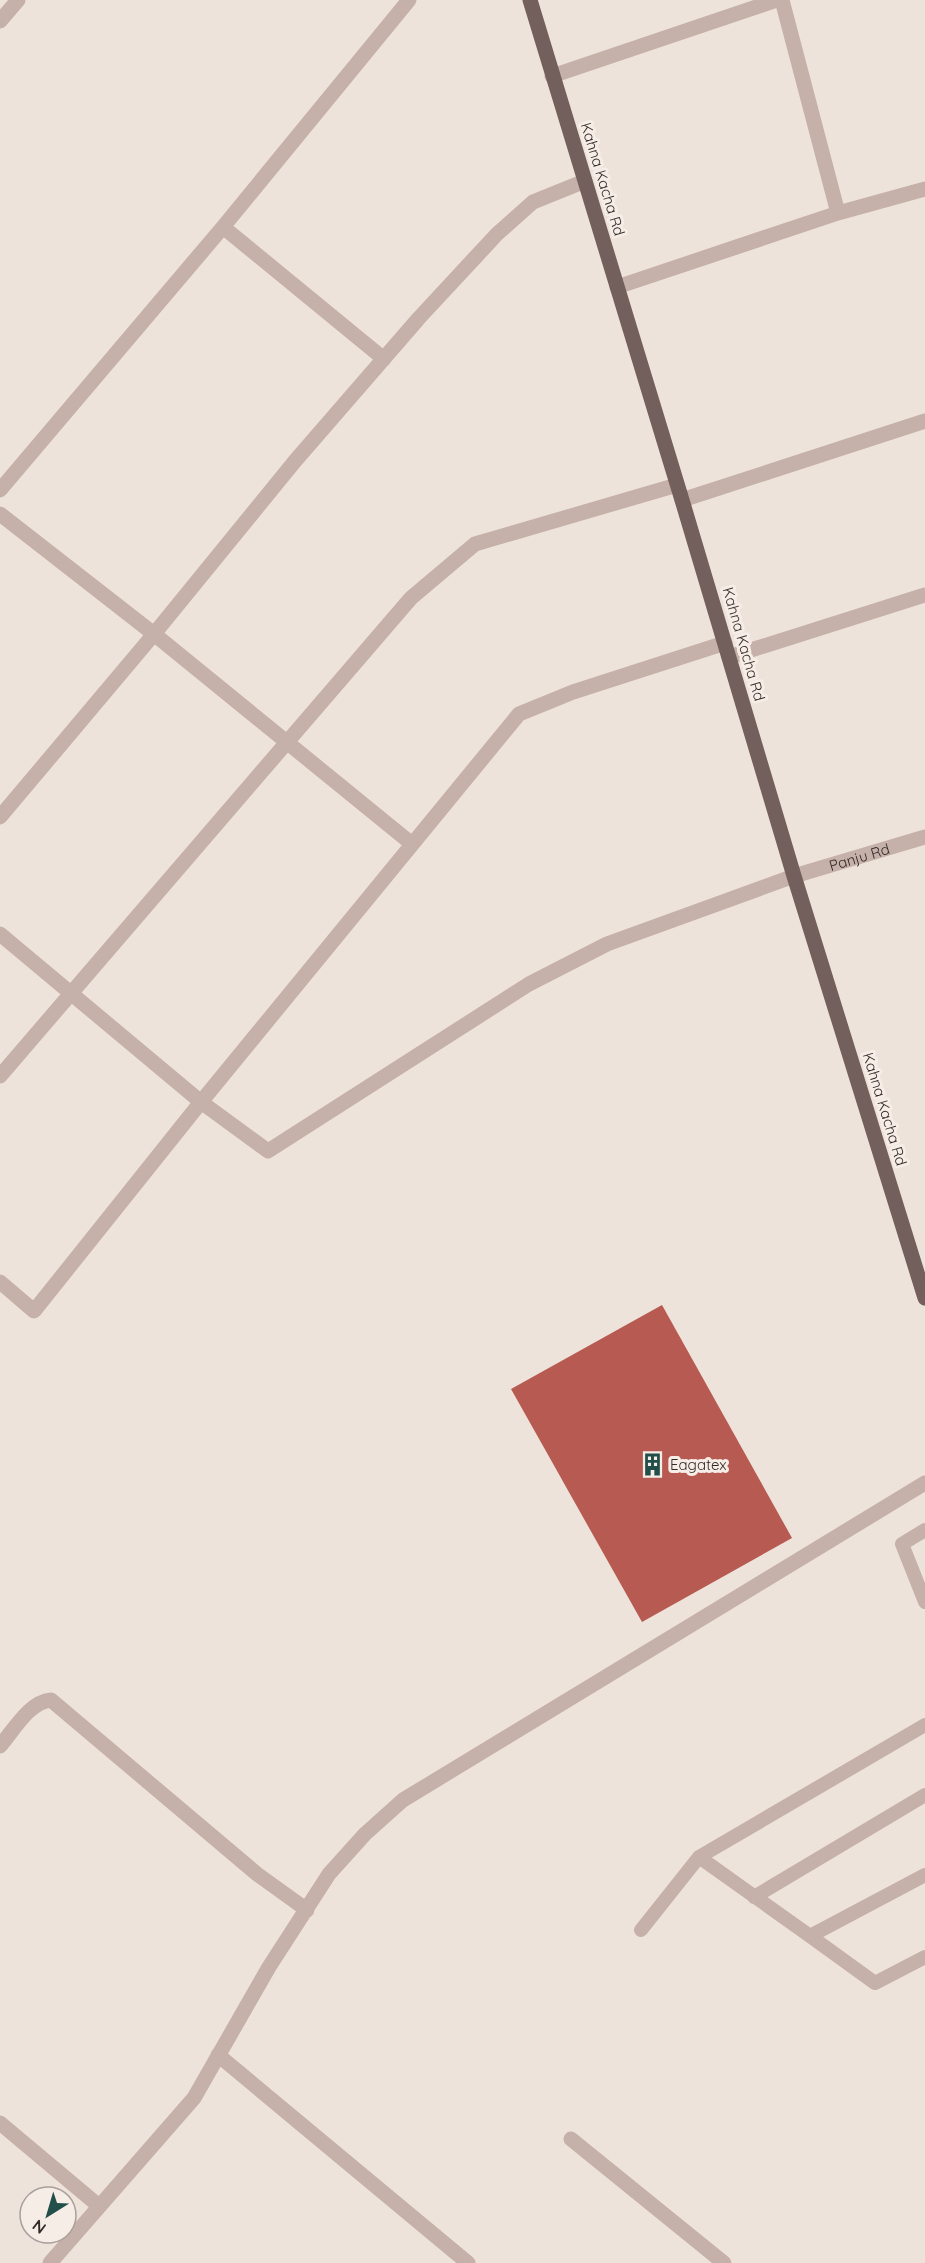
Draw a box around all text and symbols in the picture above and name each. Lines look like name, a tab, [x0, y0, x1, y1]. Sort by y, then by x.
street label: Kahna Kacha Rd	[577, 120, 629, 238]
street label: Kahna Kacha Rd	[719, 585, 769, 703]
street label: Panju Rd	[827, 839, 892, 875]
street label: Kahna Kacha Rd	[859, 1050, 911, 1168]
building icon: Eagatex	[639, 1451, 665, 1477]
place label: Eagatex	[670, 1455, 727, 1474]
north arrow	[18, 2185, 78, 2245]
text: N	[28, 2215, 50, 2239]

